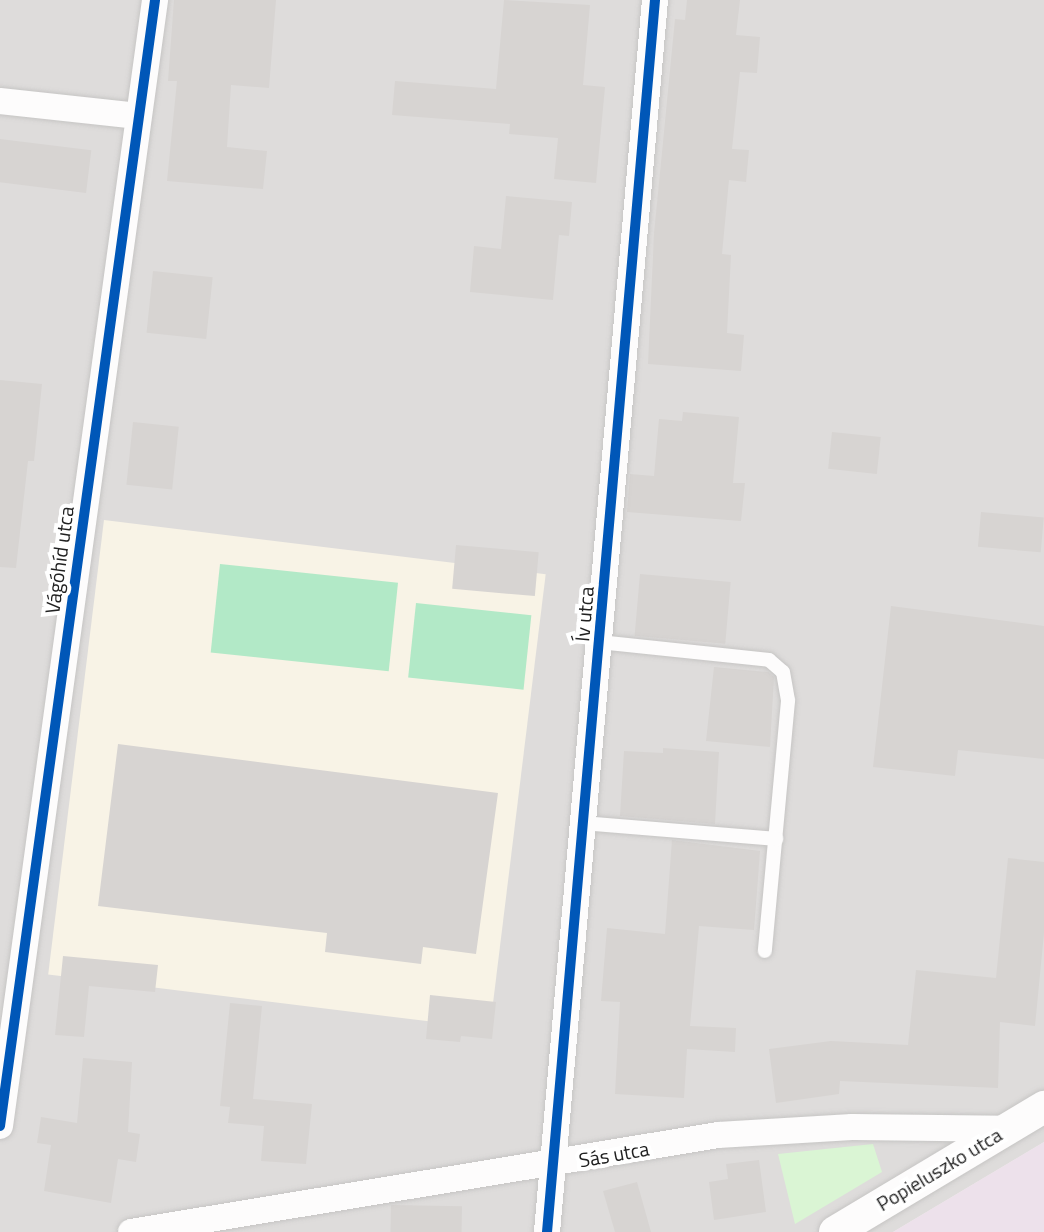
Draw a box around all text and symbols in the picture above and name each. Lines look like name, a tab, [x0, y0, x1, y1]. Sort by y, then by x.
street label: Vágóhíd utca	[40, 505, 78, 615]
street label: Ív utca	[570, 585, 598, 643]
street label: Popieluszko utca	[872, 1122, 1006, 1216]
street label: Sás utca	[577, 1136, 651, 1172]

